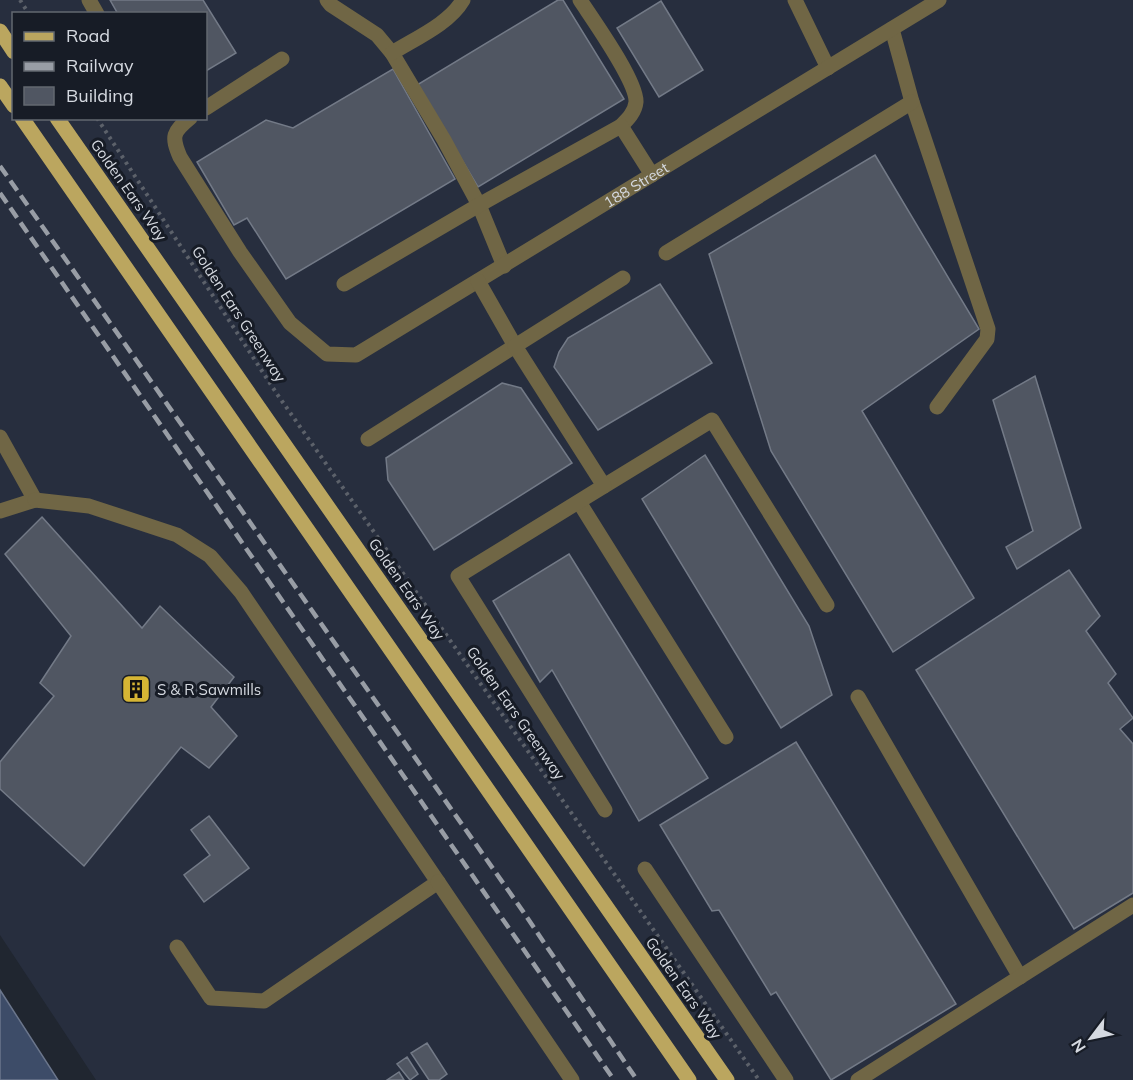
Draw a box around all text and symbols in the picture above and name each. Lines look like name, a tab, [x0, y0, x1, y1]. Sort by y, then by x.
legend	[12, 12, 207, 120]
text: Road	[66, 24, 110, 47]
text: Railway	[66, 54, 134, 77]
text: Building	[66, 84, 134, 107]
street label: Golden Ears Way	[87, 135, 171, 245]
street label: 188 Street	[600, 158, 672, 211]
street label: Golden Ears Greenway	[188, 242, 290, 386]
street label: Golden Ears Way	[365, 534, 449, 644]
street label: Golden Ears Greenway	[463, 643, 569, 783]
building icon: S & R Sawmills	[120, 673, 152, 705]
place label: S & R Sawmills	[157, 680, 261, 699]
street label: Golden Ears Way	[642, 933, 726, 1043]
north arrow	[1061, 1008, 1121, 1068]
text: N	[1067, 1036, 1090, 1056]

